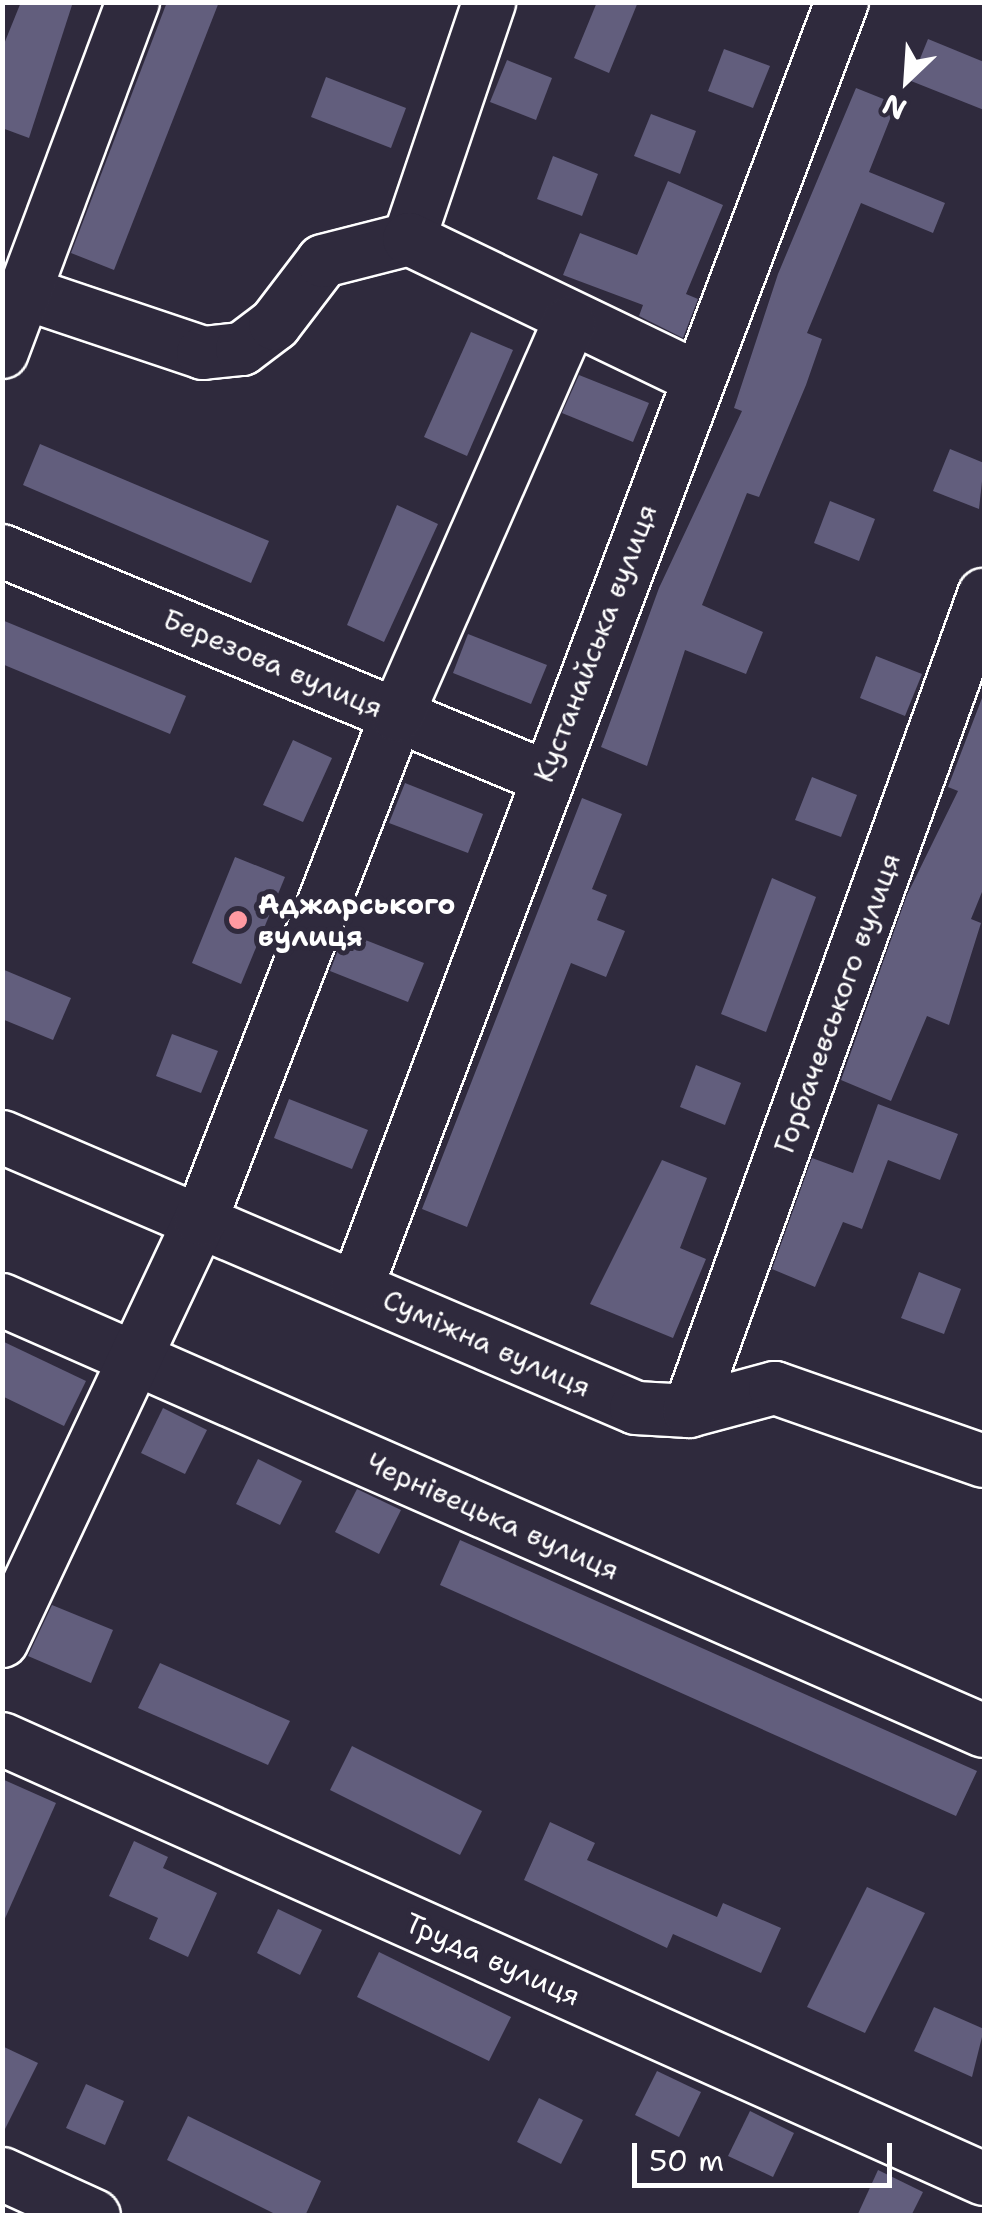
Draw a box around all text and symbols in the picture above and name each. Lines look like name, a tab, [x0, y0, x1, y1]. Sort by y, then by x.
north arrow	[857, 30, 957, 130]
text: N	[876, 85, 912, 129]
street label: Кустанайська вулиця	[526, 499, 664, 787]
street label: Березова вулиця	[158, 602, 388, 724]
street label: Горбачевського вулиця	[767, 848, 907, 1158]
place label: Аджарського вулиця	[258, 887, 456, 953]
marker: Аджарського вулиця	[227, 909, 249, 931]
street label: Суміжна вулиця	[378, 1282, 596, 1404]
street label: Чернівецька вулиця	[362, 1445, 624, 1587]
street label: Труда вулиця	[400, 1905, 586, 2013]
scale bar	[637, 2123, 897, 2185]
text: 50 m	[649, 2140, 724, 2181]

